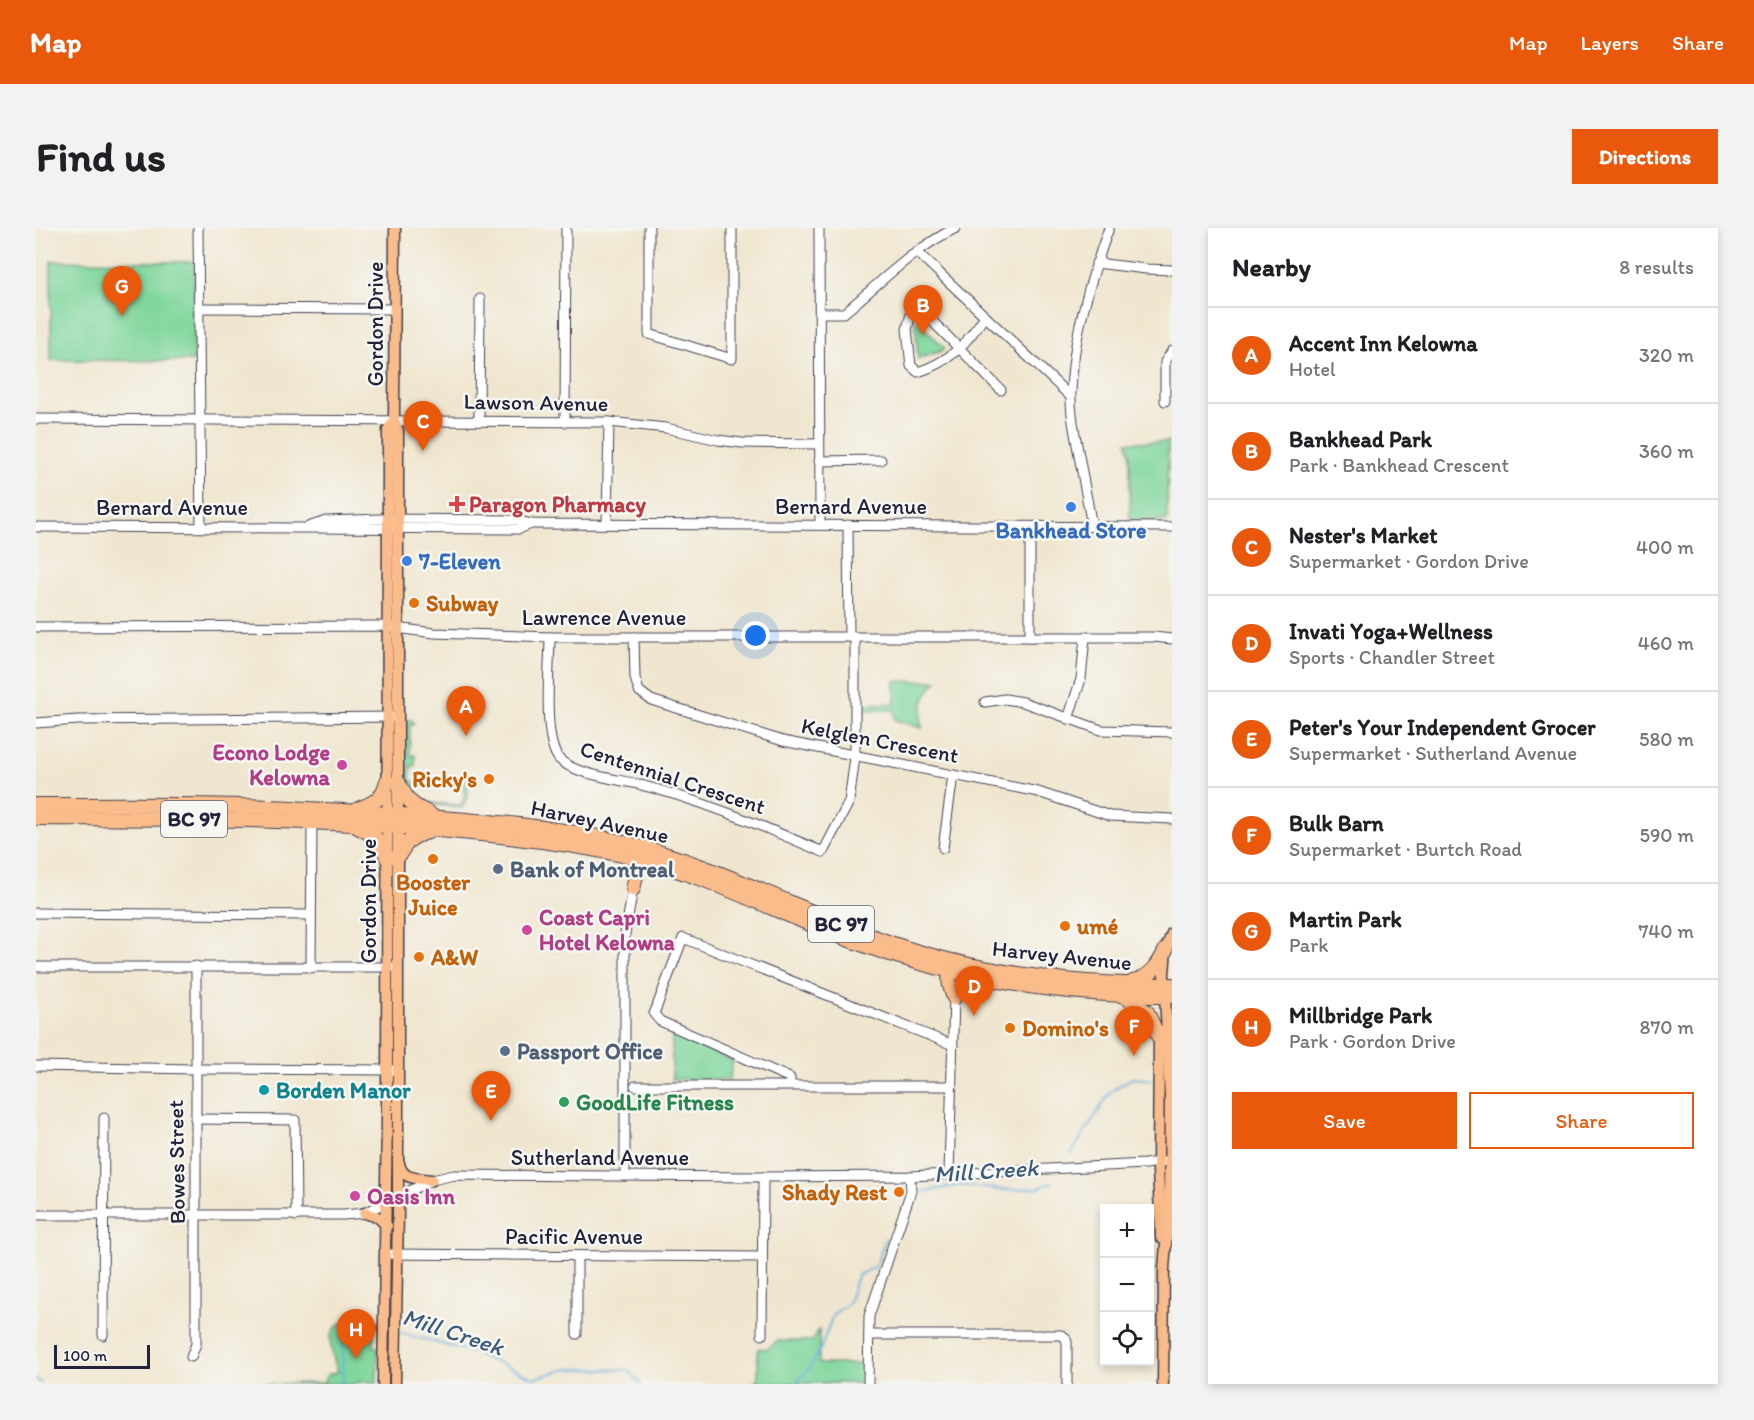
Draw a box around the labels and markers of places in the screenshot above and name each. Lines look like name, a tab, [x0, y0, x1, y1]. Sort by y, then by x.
pin: G	[102, 266, 142, 316]
pin: B	[904, 285, 942, 335]
pin: C	[404, 402, 442, 451]
place label: Paragon Pharmacy	[469, 491, 646, 518]
marker: Paragon Pharmacy	[450, 497, 464, 511]
marker: Bankhead Store	[1064, 500, 1078, 514]
place label: Bankhead Store	[995, 517, 1147, 544]
place label: 7-Eleven	[418, 548, 501, 575]
marker: 7-Eleven	[400, 554, 414, 568]
place label: Subway	[426, 590, 499, 617]
marker: Subway	[407, 596, 421, 610]
pin: A	[446, 686, 486, 736]
place label: Econo Lodge Kelowna	[212, 739, 331, 791]
marker: Econo Lodge Kelowna	[335, 758, 349, 772]
place label: Ricky's	[412, 766, 477, 793]
marker: Ricky's	[482, 772, 496, 786]
marker: Booster Juice	[426, 852, 440, 866]
place label: Bank of Montreal	[510, 856, 675, 883]
marker: Bank of Montreal	[491, 862, 505, 876]
place label: Booster Juice	[396, 869, 471, 921]
place label: Coast Capri Hotel Kelowna	[539, 904, 675, 956]
place label: umé	[1076, 913, 1118, 940]
marker: umé	[1058, 919, 1072, 933]
marker: Coast Capri Hotel Kelowna	[520, 923, 534, 937]
place label: A&W	[430, 944, 478, 971]
marker: A&W	[412, 950, 426, 964]
pin: D	[954, 966, 994, 1016]
pin: F	[1114, 1006, 1154, 1056]
place label: Domino's	[1022, 1015, 1109, 1042]
marker: Domino's	[1003, 1021, 1017, 1035]
place label: Passport Office	[517, 1038, 663, 1065]
marker: Passport Office	[498, 1044, 512, 1058]
pin: E	[472, 1072, 510, 1121]
place label: Borden Manor	[276, 1077, 411, 1104]
marker: Borden Manor	[257, 1083, 271, 1097]
place label: GoodLife Fitness	[576, 1089, 734, 1116]
marker: GoodLife Fitness	[557, 1095, 571, 1109]
place label: Shady Rest	[782, 1179, 888, 1206]
place label: Oasis Inn	[367, 1183, 456, 1210]
marker: Shady Rest	[892, 1185, 906, 1199]
marker: Oasis Inn	[348, 1189, 362, 1203]
pin: H	[336, 1310, 376, 1359]

